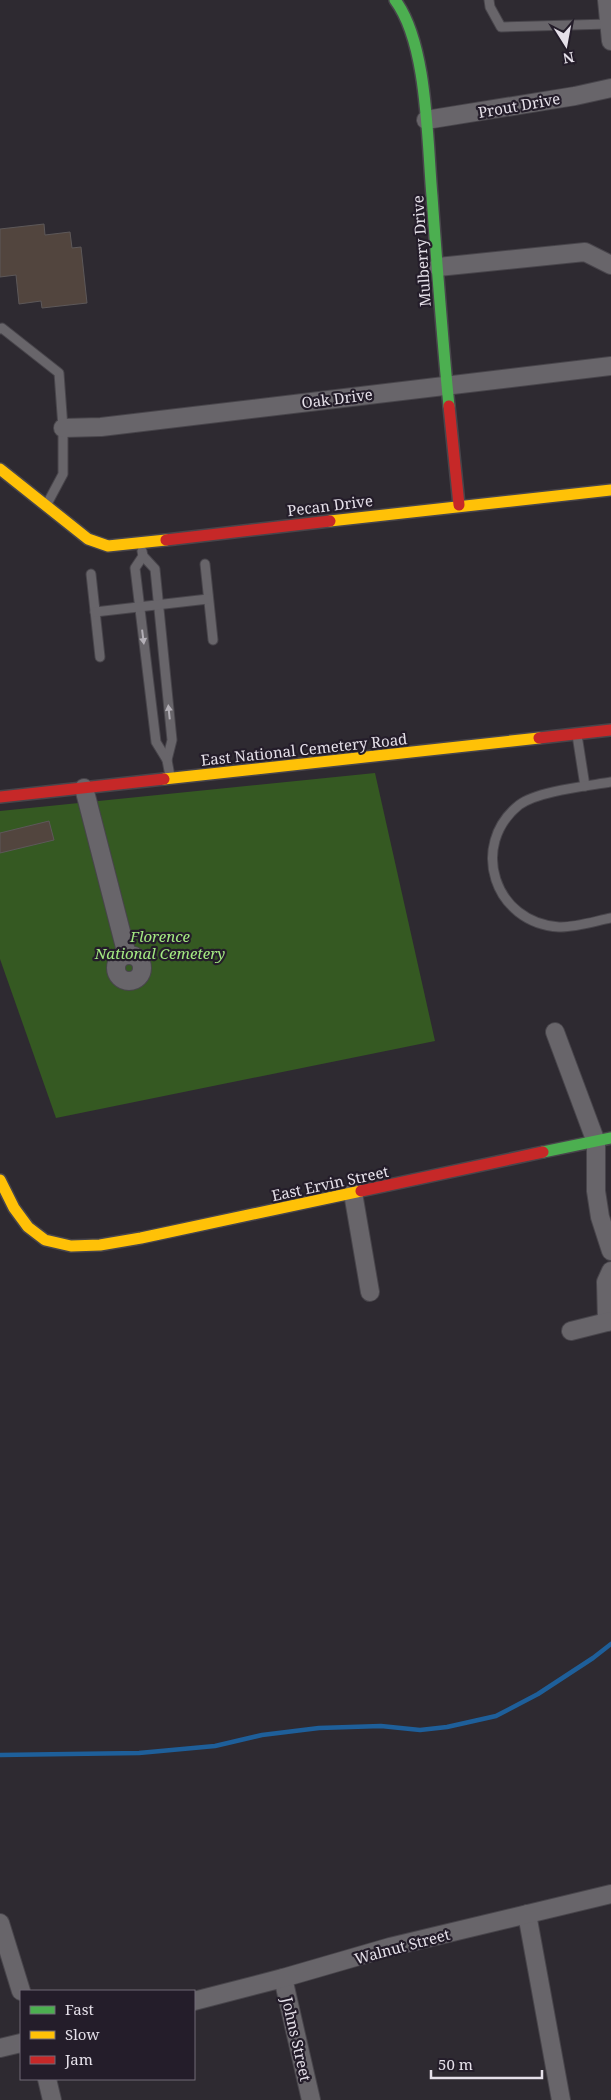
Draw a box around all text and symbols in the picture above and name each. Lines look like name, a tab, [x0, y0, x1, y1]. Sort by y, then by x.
north arrow	[541, 20, 591, 70]
text: N	[561, 48, 576, 69]
street label: Prout Drive	[476, 88, 562, 122]
street label: Mulberry Drive	[407, 195, 435, 307]
street label: Oak Drive	[300, 384, 374, 412]
street label: Pecan Drive	[286, 490, 374, 520]
one-way arrow	[139, 629, 147, 645]
one-way arrow	[165, 703, 173, 719]
street label: East National Cemetery Road	[200, 728, 408, 770]
park label: Florence National Cemetery	[94, 926, 225, 963]
street label: East Ervin Street	[270, 1161, 390, 1205]
street label: Walnut Street	[352, 1924, 452, 1968]
legend	[20, 1990, 195, 2080]
street label: Johns Street	[277, 1994, 316, 2083]
text: Fast	[65, 1999, 94, 2019]
text: Slow	[65, 2024, 99, 2044]
scale bar	[431, 2048, 542, 2080]
text: Jam	[64, 2049, 93, 2069]
text: 50 m	[438, 2054, 473, 2074]

